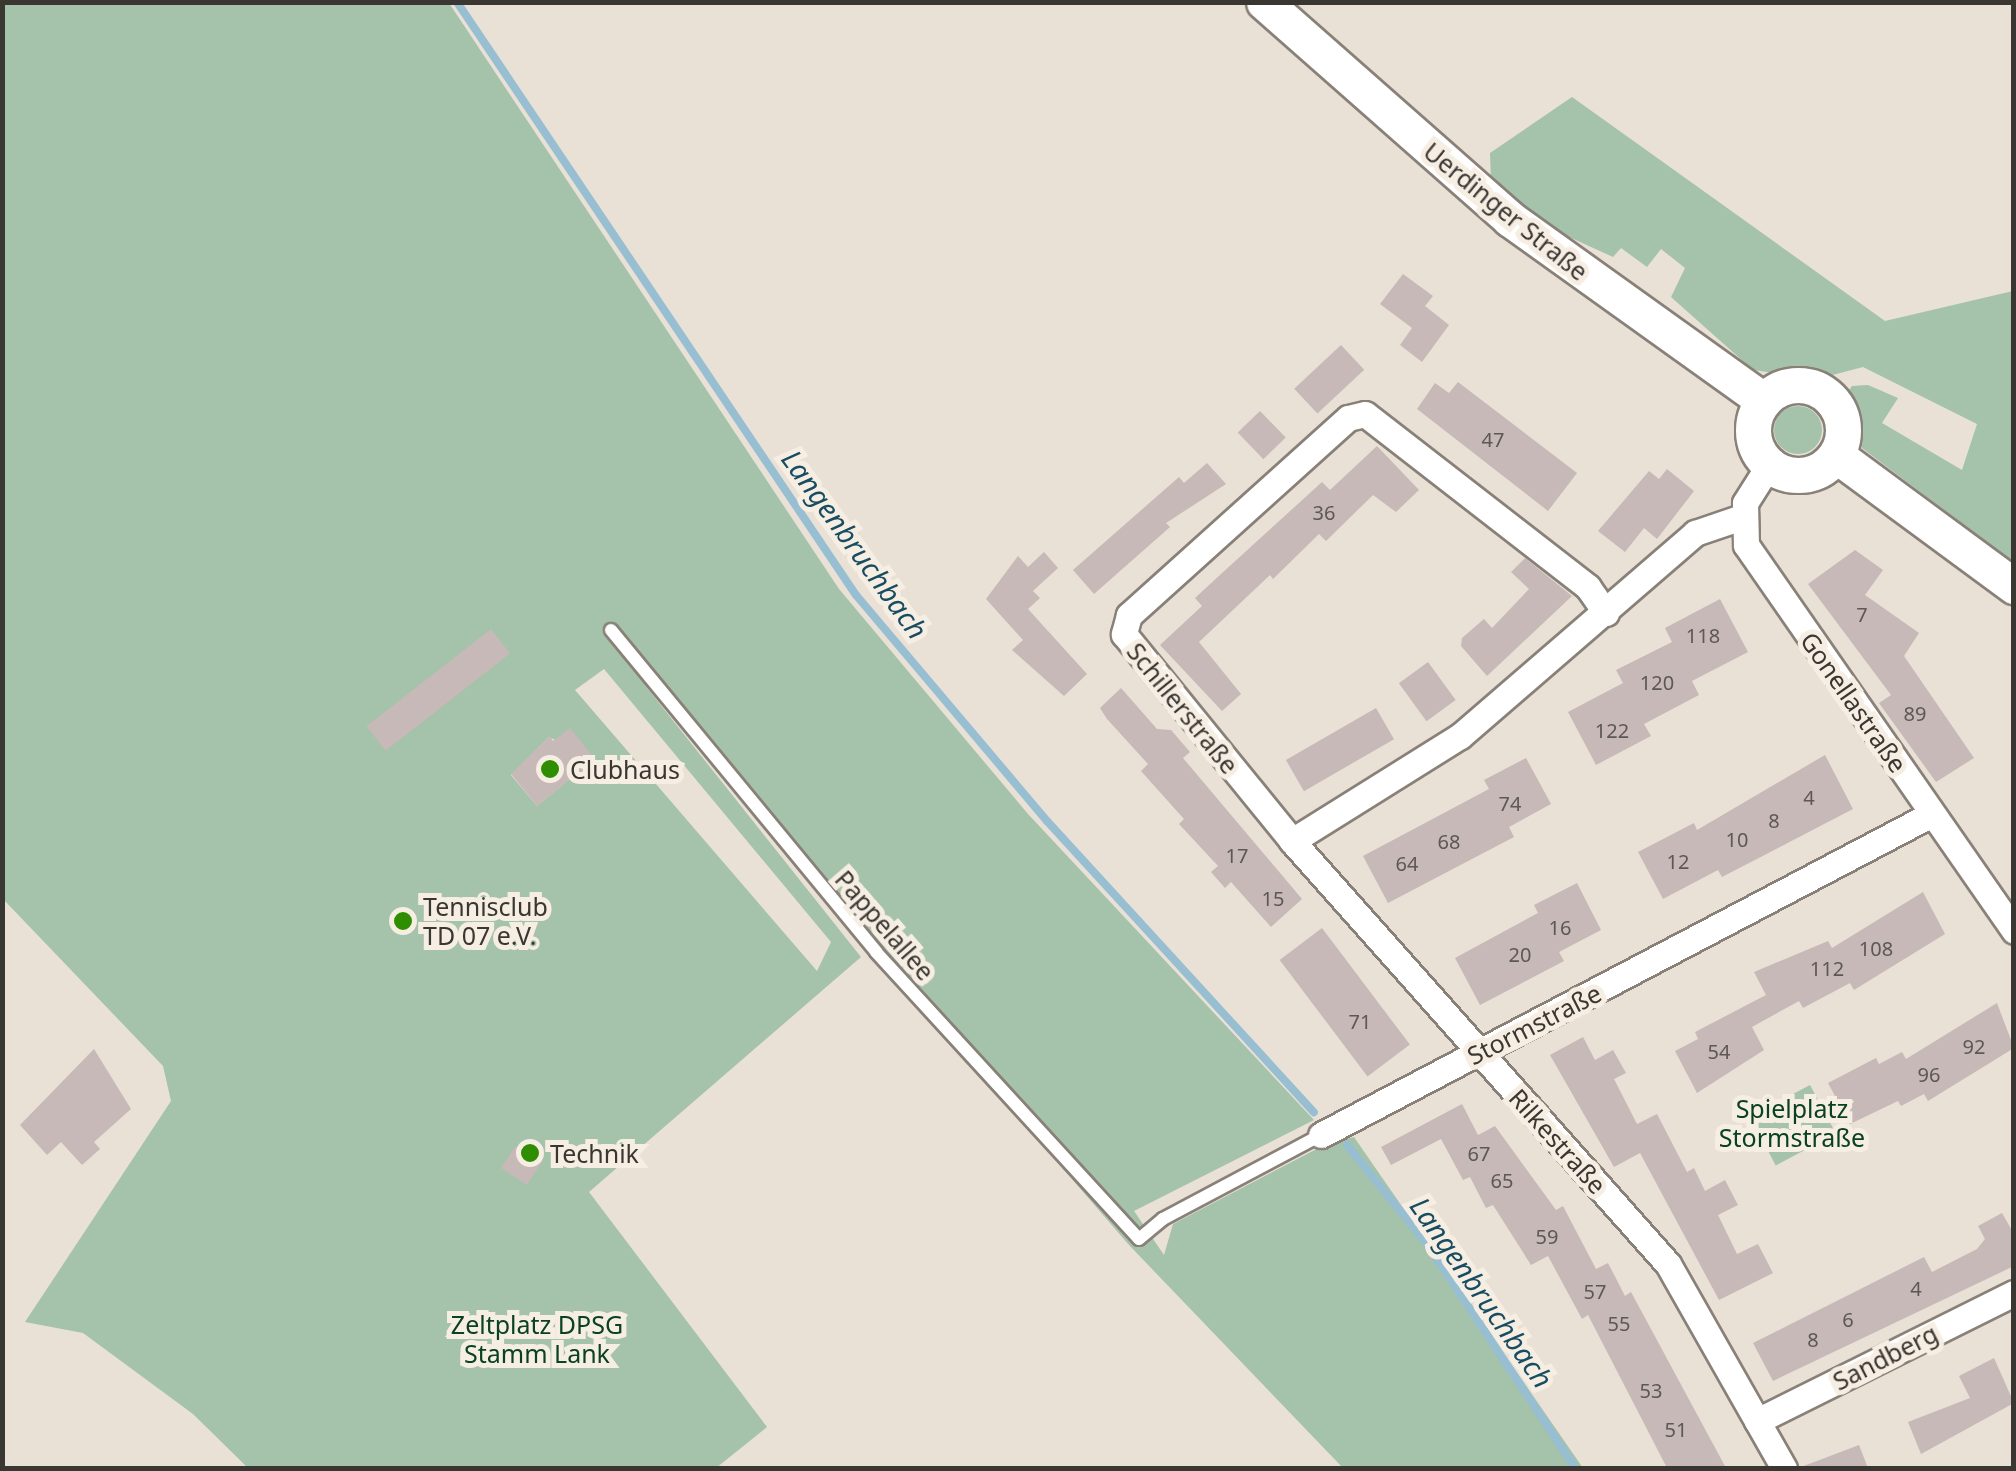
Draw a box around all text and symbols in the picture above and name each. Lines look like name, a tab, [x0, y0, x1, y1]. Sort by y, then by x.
street label: Uerdinger Straße	[1418, 136, 1594, 286]
house number: 47	[1482, 427, 1504, 451]
water label: Langenbruchbach	[775, 443, 935, 645]
house number: 36	[1313, 500, 1335, 524]
house number: 7	[1856, 602, 1868, 626]
house number: 118	[1686, 623, 1720, 647]
street label: Gonellastraße	[1795, 626, 1913, 778]
street label: Schillerstraße	[1121, 637, 1245, 779]
house number: 120	[1640, 670, 1674, 694]
house number: 89	[1904, 701, 1926, 725]
house number: 122	[1595, 718, 1629, 742]
place label: Clubhaus	[570, 754, 680, 784]
marker: Clubhaus	[539, 758, 561, 780]
house number: 4	[1803, 785, 1815, 809]
house number: 74	[1499, 791, 1521, 815]
house number: 8	[1768, 808, 1780, 832]
house number: 10	[1726, 827, 1748, 851]
house number: 68	[1438, 829, 1460, 853]
house number: 17	[1226, 843, 1248, 867]
house number: 12	[1667, 849, 1689, 873]
house number: 64	[1396, 851, 1418, 875]
street label: Pappelallee	[829, 864, 941, 986]
house number: 15	[1262, 886, 1284, 910]
place label: Tennisclub TD 07 e.V.	[423, 892, 548, 951]
marker: Tennisclub TD 07 e.V.	[392, 910, 414, 932]
house number: 16	[1549, 915, 1571, 939]
house number: 108	[1859, 936, 1893, 960]
house number: 20	[1509, 942, 1531, 966]
house number: 112	[1810, 956, 1844, 980]
street label: Stormstraße	[1462, 977, 1606, 1071]
house number: 71	[1349, 1009, 1371, 1033]
house number: 92	[1963, 1034, 1985, 1058]
house number: 54	[1708, 1039, 1730, 1063]
house number: 96	[1918, 1062, 1940, 1086]
street label: Rilkestraße	[1503, 1082, 1613, 1200]
park label: Spielplatz Stormstraße	[1719, 1094, 1865, 1153]
place label: Technik	[550, 1138, 639, 1168]
house number: 67	[1468, 1141, 1490, 1165]
marker: Technik	[519, 1142, 541, 1164]
house number: 65	[1491, 1168, 1513, 1192]
water label: Langenbruchbach	[1404, 1190, 1560, 1394]
house number: 59	[1536, 1224, 1558, 1248]
house number: 4	[1910, 1276, 1922, 1300]
house number: 57	[1584, 1279, 1606, 1303]
house number: 6	[1842, 1307, 1854, 1331]
park label: Zeltplatz DPSG Stamm Lank	[451, 1310, 623, 1369]
house number: 55	[1608, 1311, 1630, 1335]
street label: Sandberg	[1828, 1318, 1942, 1396]
house number: 8	[1807, 1327, 1819, 1351]
house number: 53	[1640, 1378, 1662, 1402]
house number: 51	[1665, 1417, 1687, 1441]

